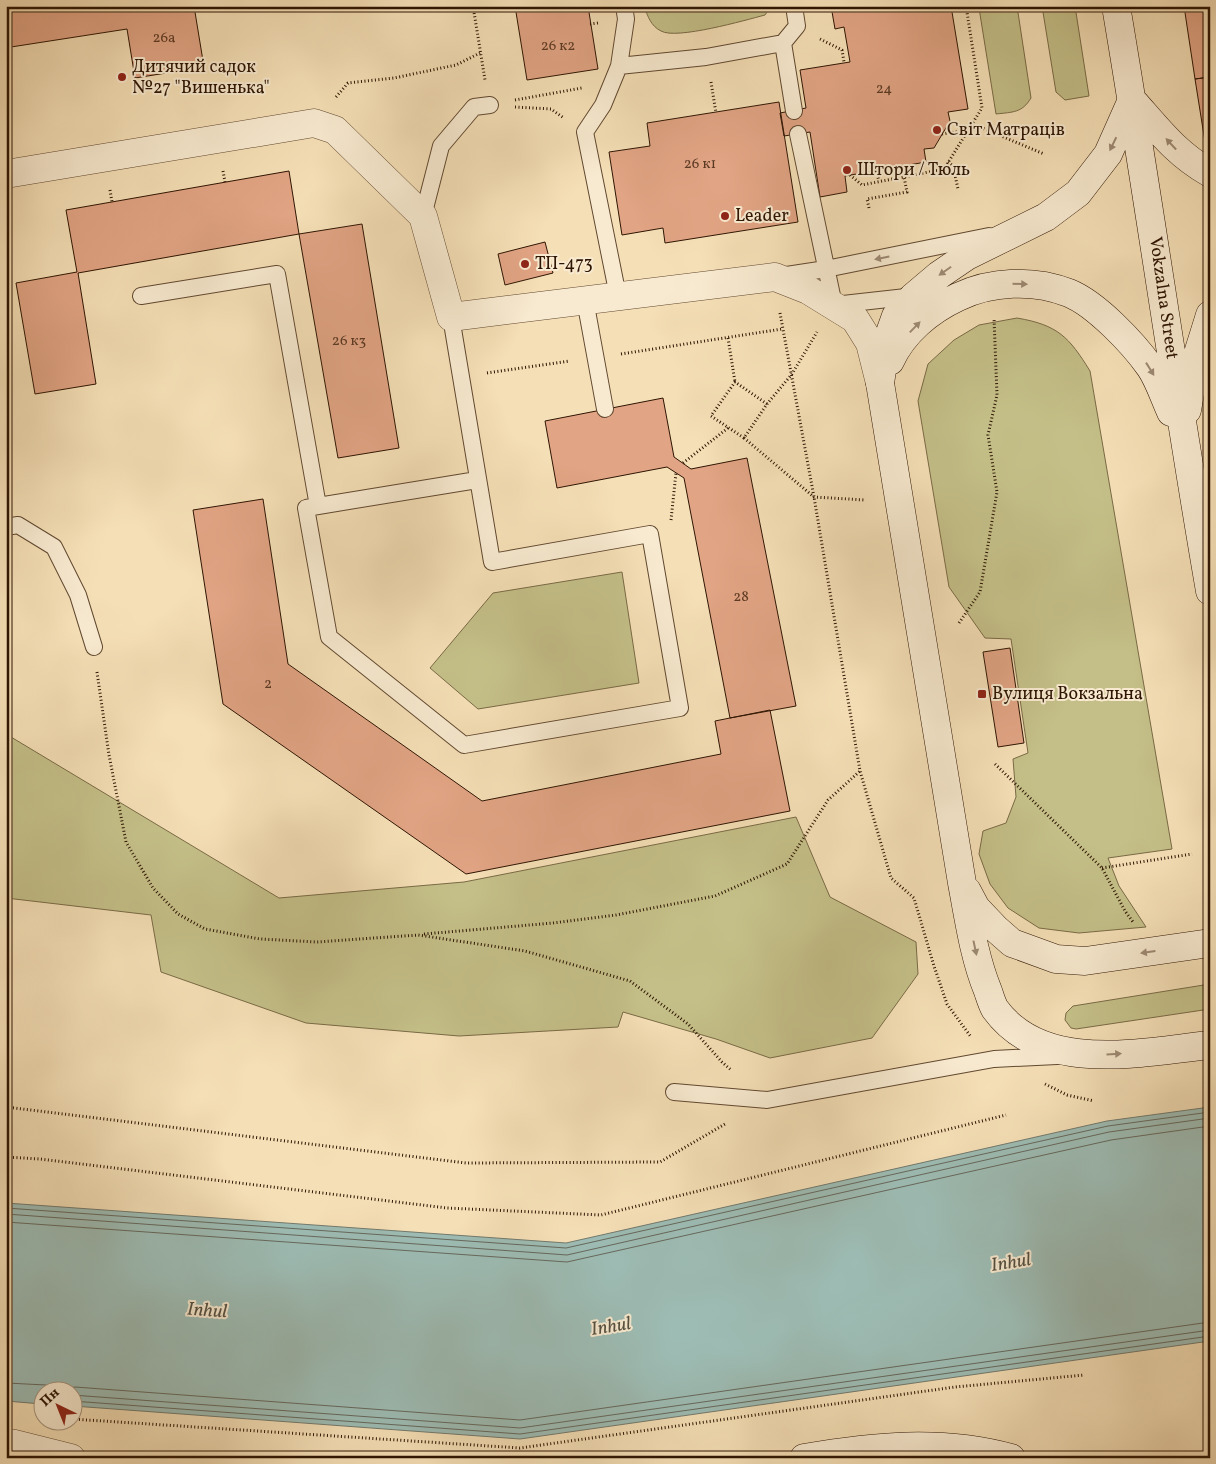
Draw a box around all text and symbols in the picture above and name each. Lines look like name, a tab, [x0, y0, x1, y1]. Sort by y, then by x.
house number: 26а	[152, 28, 176, 49]
house number: 26 к2	[541, 36, 575, 57]
place label: Дитячий садок №27 "Вишенька"	[132, 55, 270, 101]
marker: Дитячий садок №27 "Вишенька"	[116, 71, 128, 83]
house number: 24	[876, 79, 892, 100]
place label: Світ Матраців	[947, 118, 1065, 143]
marker: Світ Матраців	[931, 124, 943, 136]
one-way arrow	[1109, 137, 1117, 151]
one-way arrow	[1165, 138, 1177, 150]
house number: 26 к1	[684, 154, 716, 175]
place label: Штори / Тюль	[857, 158, 970, 183]
marker: Штори / Тюль	[841, 164, 853, 176]
place label: Leader	[735, 204, 789, 229]
marker: Leader	[719, 210, 731, 222]
street label: Vokzalna Street	[1142, 235, 1184, 361]
place label: ТП-473	[535, 252, 593, 277]
one-way arrow	[874, 254, 890, 262]
marker: ТП-473	[519, 258, 531, 270]
one-way arrow	[938, 266, 952, 276]
one-way arrow	[1012, 281, 1028, 289]
one-way arrow	[909, 321, 921, 333]
house number: 26 к3	[332, 331, 366, 352]
one-way arrow	[1145, 363, 1154, 376]
house number: 28	[733, 587, 749, 608]
house number: 2	[264, 674, 272, 695]
place label: Вулиця Вокзальна	[992, 682, 1143, 707]
marker: Вулиця Вокзальна	[976, 688, 988, 700]
one-way arrow	[971, 941, 979, 957]
one-way arrow	[1140, 949, 1156, 957]
one-way arrow	[1107, 1050, 1123, 1058]
water label: Inhul	[989, 1247, 1033, 1279]
water label: Inhul	[186, 1297, 228, 1325]
water label: Inhul	[589, 1311, 633, 1343]
north arrow	[32, 1382, 82, 1432]
text: Пн	[36, 1384, 64, 1411]

